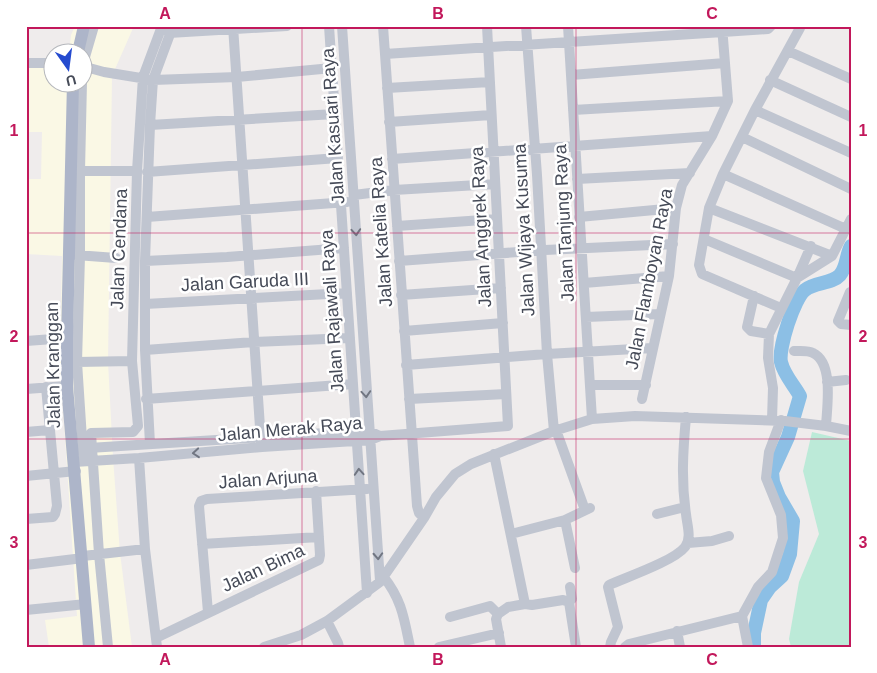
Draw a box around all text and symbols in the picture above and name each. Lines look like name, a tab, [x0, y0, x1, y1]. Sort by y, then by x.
text: A	[159, 5, 171, 22]
text: B	[432, 5, 444, 22]
text: C	[706, 5, 718, 22]
north arrow	[42, 42, 92, 92]
street label: Jalan Kasuari Raya	[318, 46, 348, 205]
text: U	[64, 72, 78, 90]
text: 1	[10, 122, 19, 139]
text: 1	[859, 122, 868, 139]
street label: Jalan Wijaya Kusuma	[509, 142, 539, 317]
street label: Jalan Tanjung Raya	[550, 143, 578, 302]
street label: Jalan Anggrek Raya	[467, 145, 495, 308]
street label: Jalan Katelia Raya	[366, 155, 396, 308]
street label: Jalan Flamboyan Raya	[622, 186, 677, 371]
street label: Jalan Cendana	[107, 187, 131, 310]
street label: Jalan Rajawali Raya	[316, 228, 348, 393]
one-way arrow	[351, 228, 362, 236]
street label: Jalan Garuda III	[181, 269, 309, 295]
street label: Jalan Kranggan	[42, 302, 64, 428]
text: 2	[10, 328, 19, 345]
text: 2	[859, 328, 868, 345]
one-way arrow	[361, 390, 372, 398]
street label: Jalan Merak Raya	[217, 413, 364, 445]
one-way arrow	[192, 447, 200, 458]
street label: Jalan Arjuna	[218, 466, 319, 492]
one-way arrow	[354, 467, 365, 475]
text: 3	[10, 534, 19, 551]
text: 3	[859, 534, 868, 551]
street label: Jalan Bima	[218, 540, 308, 596]
one-way arrow	[373, 552, 384, 560]
text: A	[159, 651, 171, 668]
text: B	[432, 651, 444, 668]
text: C	[706, 651, 718, 668]

